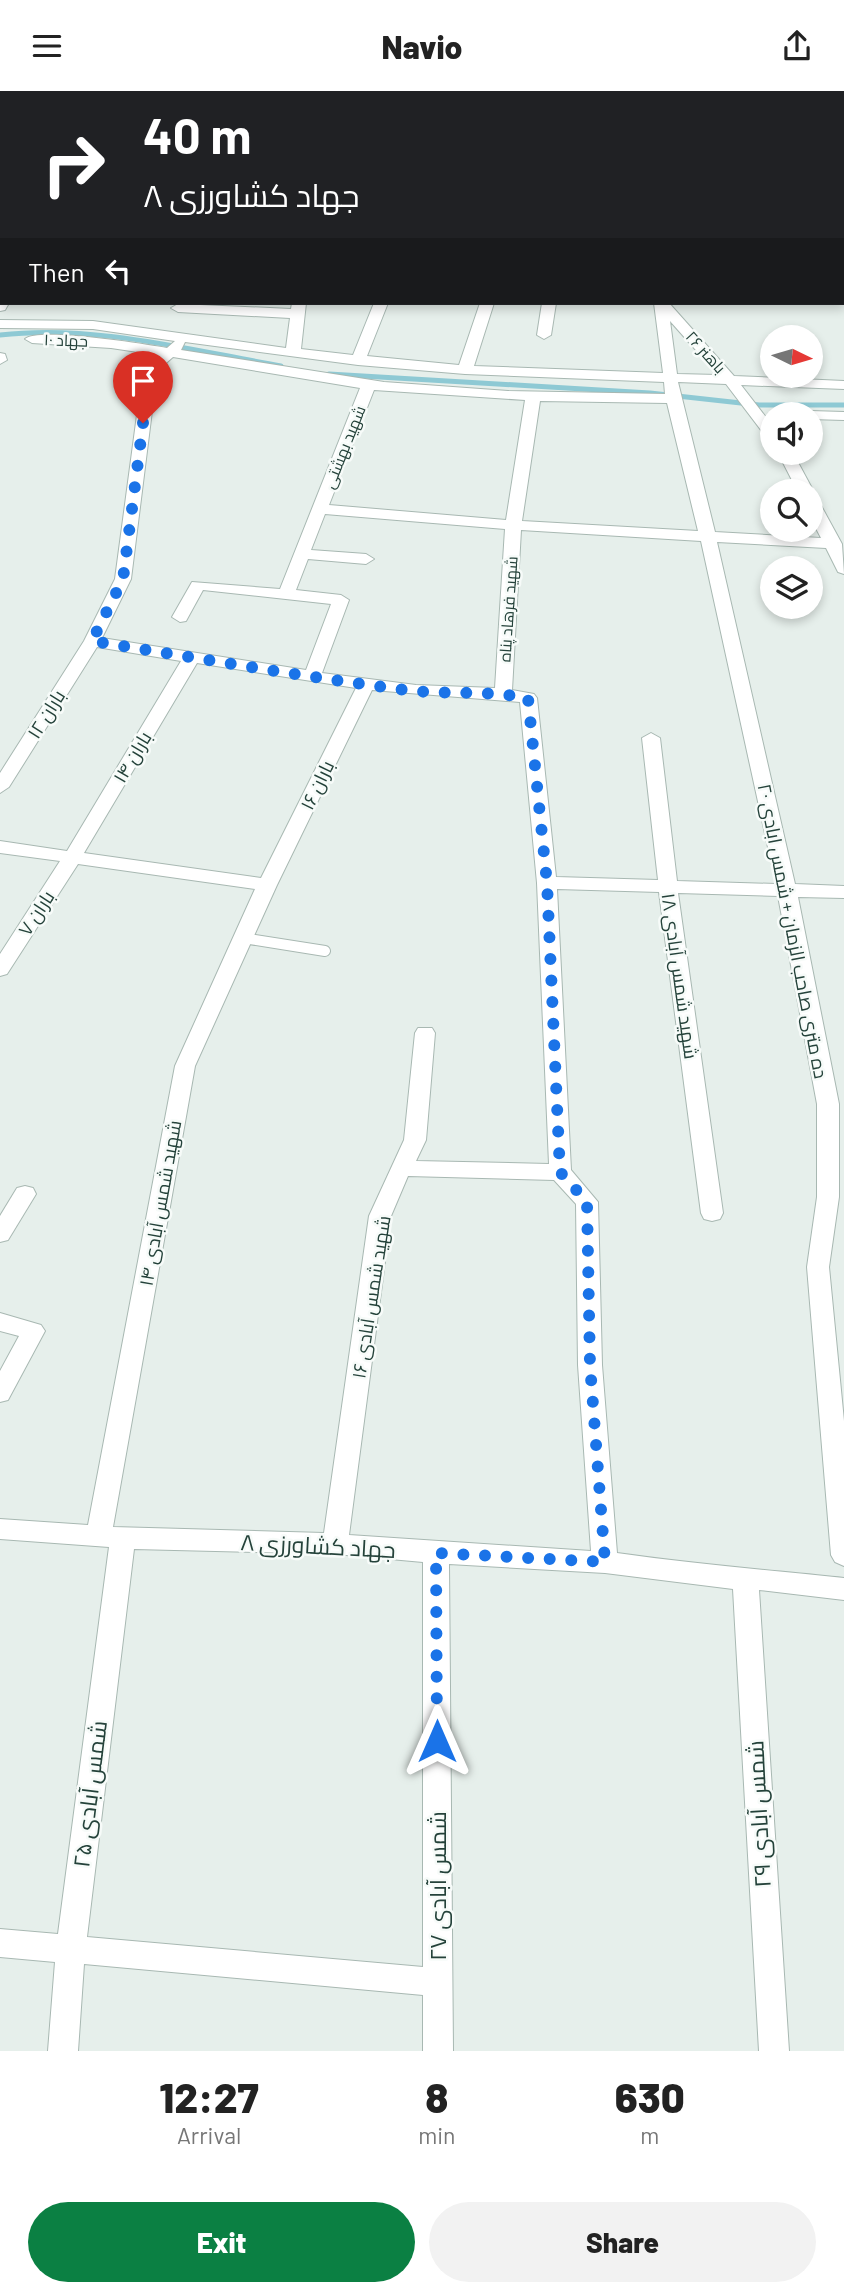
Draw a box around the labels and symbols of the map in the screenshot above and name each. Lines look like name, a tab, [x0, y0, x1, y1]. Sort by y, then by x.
north arrow	[760, 325, 822, 389]
street label: باهنر ۲۶	[682, 327, 730, 377]
street label: جهاد ۱۰	[44, 329, 88, 352]
pin	[113, 351, 173, 423]
street label: شهید بهشتی	[318, 403, 371, 492]
street label: شهید فرهاد پناه	[494, 555, 524, 663]
street label: باران ۱۲	[22, 685, 70, 743]
street label: باران ۱۴	[107, 727, 157, 787]
street label: باران ۱۶	[295, 756, 339, 814]
street label: ده متری صاحب الزمان + شمس ابادی ۲۰	[753, 782, 833, 1080]
street label: باران ۷	[13, 886, 59, 940]
street label: شهید شمس آبادی ۱۸	[656, 891, 704, 1061]
street label: شهید شمس آبادی ۱۴	[134, 1118, 186, 1288]
street label: شهید شمس آبادی ۱۶	[346, 1214, 396, 1380]
street label: جهاد کشاورزی ۸	[240, 1527, 396, 1564]
position arrow	[400, 1704, 474, 1778]
street label: شمس آبادی ۲۵	[66, 1719, 113, 1869]
street label: شمس آبادی ۲۹	[740, 1740, 777, 1888]
street label: شمس آبادی ۲۷	[423, 1811, 452, 1961]

